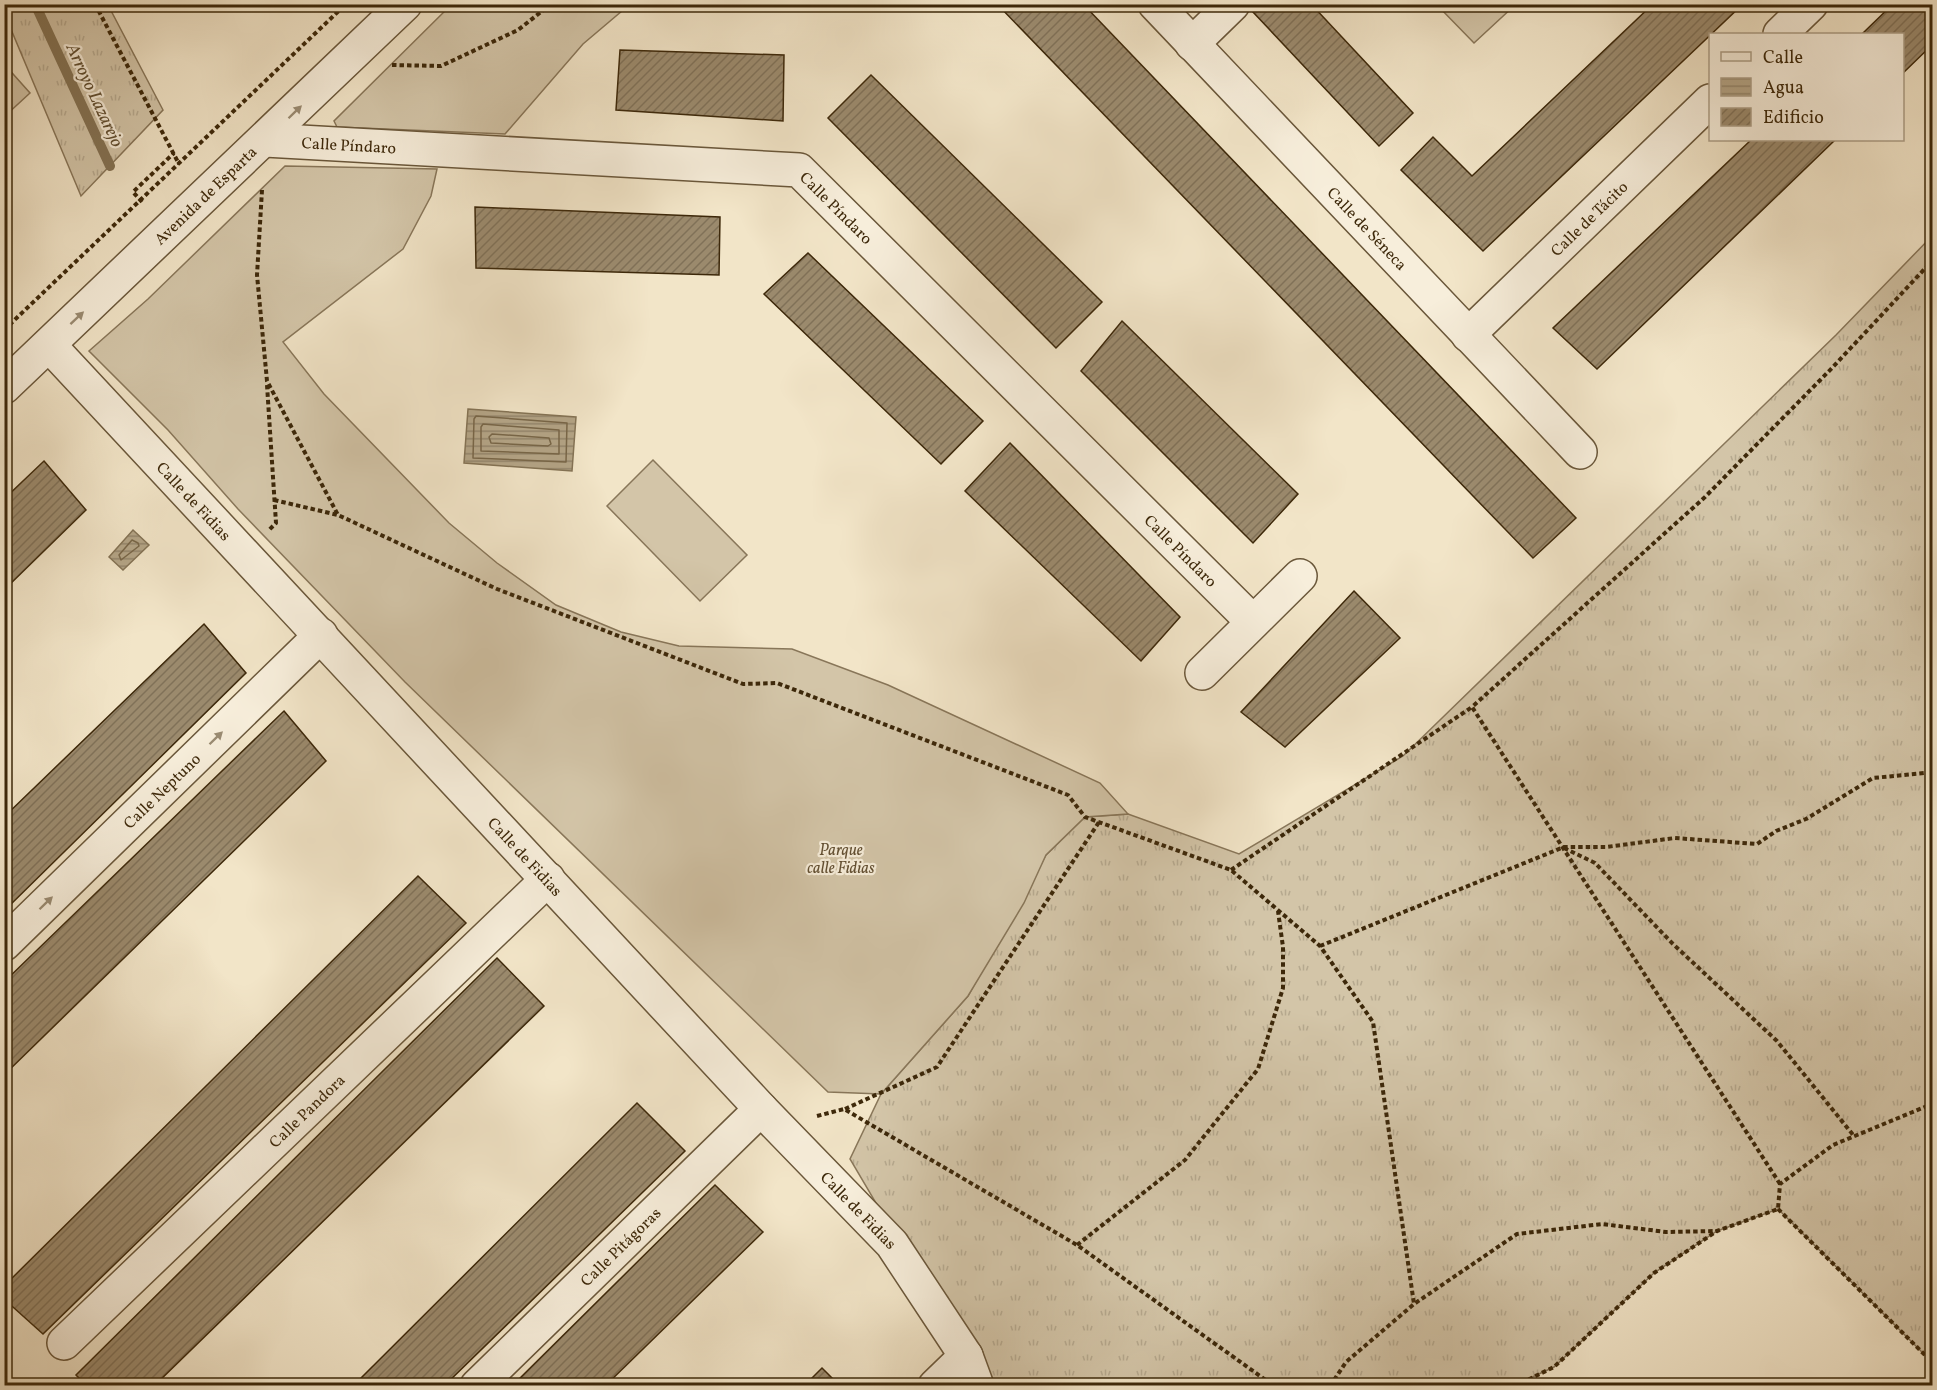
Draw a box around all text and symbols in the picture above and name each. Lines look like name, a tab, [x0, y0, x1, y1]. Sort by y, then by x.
legend	[1709, 33, 1904, 141]
water label: Arroyo Lazarejo	[58, 39, 129, 152]
text: Calle	[1763, 46, 1803, 71]
text: Agua	[1763, 76, 1804, 101]
one-way arrow	[287, 105, 301, 119]
text: Edificio	[1763, 106, 1824, 131]
street label: Calle Píndaro	[301, 133, 397, 160]
street label: Avenida de Esparta	[150, 142, 263, 251]
street label: Calle Píndaro	[794, 168, 877, 250]
street label: Calle de Tácito	[1547, 177, 1634, 262]
street label: Calle de Séneca	[1321, 183, 1411, 276]
one-way arrow	[69, 312, 84, 325]
street label: Calle de Fidias	[150, 458, 235, 547]
street label: Calle Píndaro	[1138, 511, 1221, 593]
one-way arrow	[208, 731, 222, 745]
street label: Calle Neptuno	[119, 749, 206, 835]
street label: Calle de Fidias	[482, 813, 567, 902]
park label: Parque calle Fidias	[807, 840, 875, 880]
one-way arrow	[39, 897, 53, 911]
street label: Calle Pandora	[265, 1070, 351, 1154]
street label: Calle de Fidias	[815, 1168, 901, 1255]
street label: Calle Pitágoras	[576, 1203, 667, 1292]

